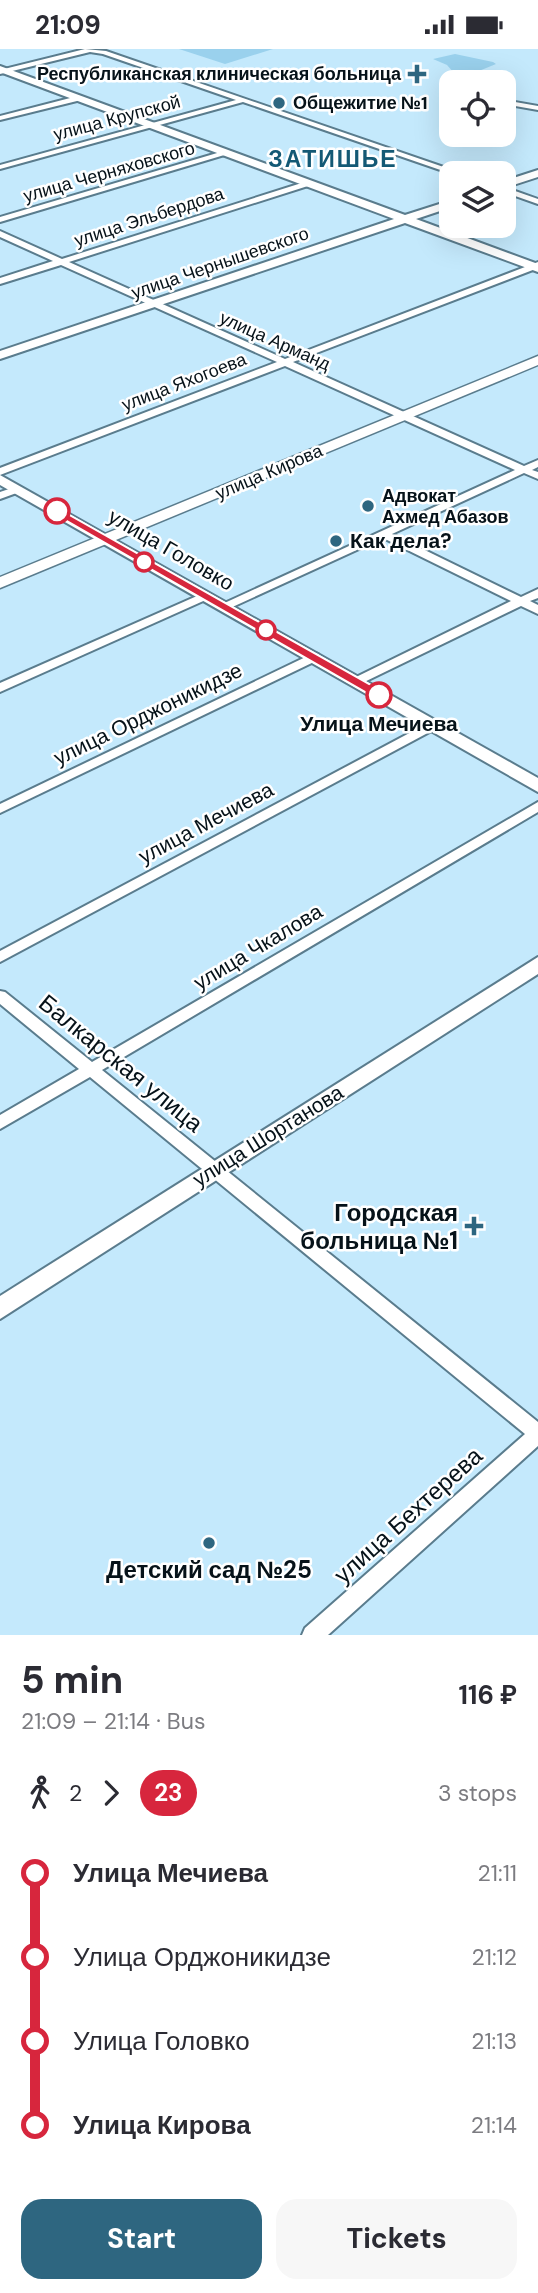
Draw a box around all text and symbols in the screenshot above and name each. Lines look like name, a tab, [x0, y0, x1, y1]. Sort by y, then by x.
text: 21:09	[35, 8, 101, 42]
place label: Республиканская клиническая больница	[37, 62, 402, 86]
marker: Республиканская клиническая больница	[407, 64, 427, 84]
map controls	[439, 70, 516, 238]
button: locate	[439, 70, 516, 147]
street label: улица Крупской	[51, 90, 183, 146]
place label: Общежитие №1	[293, 91, 428, 115]
marker: Общежитие №1	[271, 95, 287, 111]
street label: улица Черняховского	[20, 136, 198, 208]
district label: ЗАТИШЬЕ	[268, 144, 398, 174]
button: layers	[439, 161, 516, 238]
street label: улица Эльбердова	[71, 181, 228, 253]
street label: улица Чернышевского	[128, 221, 312, 305]
street label: улица Арманд	[216, 306, 335, 376]
street label: улица Яхогоева	[118, 347, 251, 417]
street label: улица Кирова	[212, 438, 327, 505]
place label: Адвокат Ахмед Абазов	[382, 484, 509, 529]
unlabelled marker	[44, 498, 70, 524]
marker: Адвокат Ахмед Абазов	[360, 498, 376, 514]
street label: улица Головко	[103, 503, 239, 597]
place label: Как дела?	[350, 527, 452, 555]
marker: Как дела?	[328, 533, 344, 549]
unlabelled marker	[134, 552, 154, 572]
unlabelled marker	[256, 620, 276, 640]
street label: улица Орджоникидзе	[49, 656, 247, 772]
marker: Улица Мечиева	[366, 682, 392, 708]
place label: Улица Мечиева	[300, 710, 458, 738]
street label: улица Мечиева	[134, 776, 279, 870]
street label: улица Чкалова	[188, 897, 328, 996]
street label: Балкарская улица	[33, 987, 210, 1139]
street label: улица Шортанова	[187, 1078, 349, 1194]
place label: Городская больница №1	[300, 1197, 458, 1256]
marker: Городская больница №1	[464, 1216, 484, 1236]
street label: улица Бехтерева	[327, 1440, 489, 1590]
marker: Детский сад №25	[201, 1535, 217, 1551]
place label: Детский сад №25	[106, 1554, 312, 1585]
text: 5 min	[21, 1655, 123, 1705]
text: 116 ₽	[458, 1678, 517, 1712]
text: 21:09 – 21:14 · Bus	[21, 1706, 205, 1736]
icon: walk	[21, 1774, 59, 1812]
icon: forward	[92, 1774, 130, 1812]
text: 23	[154, 1777, 183, 1808]
text: 2	[69, 1778, 82, 1808]
text: 3 stops	[438, 1778, 517, 1808]
text: Улица Мечиева	[73, 1856, 268, 1890]
text: 21:11	[478, 1858, 517, 1888]
text: Улица Орджоникидзе	[73, 1940, 331, 1974]
text: 21:12	[472, 1942, 517, 1972]
text: Улица Головко	[73, 2024, 250, 2058]
text: 21:13	[471, 2026, 517, 2056]
text: Улица Кирова	[73, 2108, 251, 2142]
text: 21:14	[471, 2110, 517, 2140]
button: Start	[21, 2199, 262, 2279]
button: Tickets	[276, 2199, 517, 2279]

